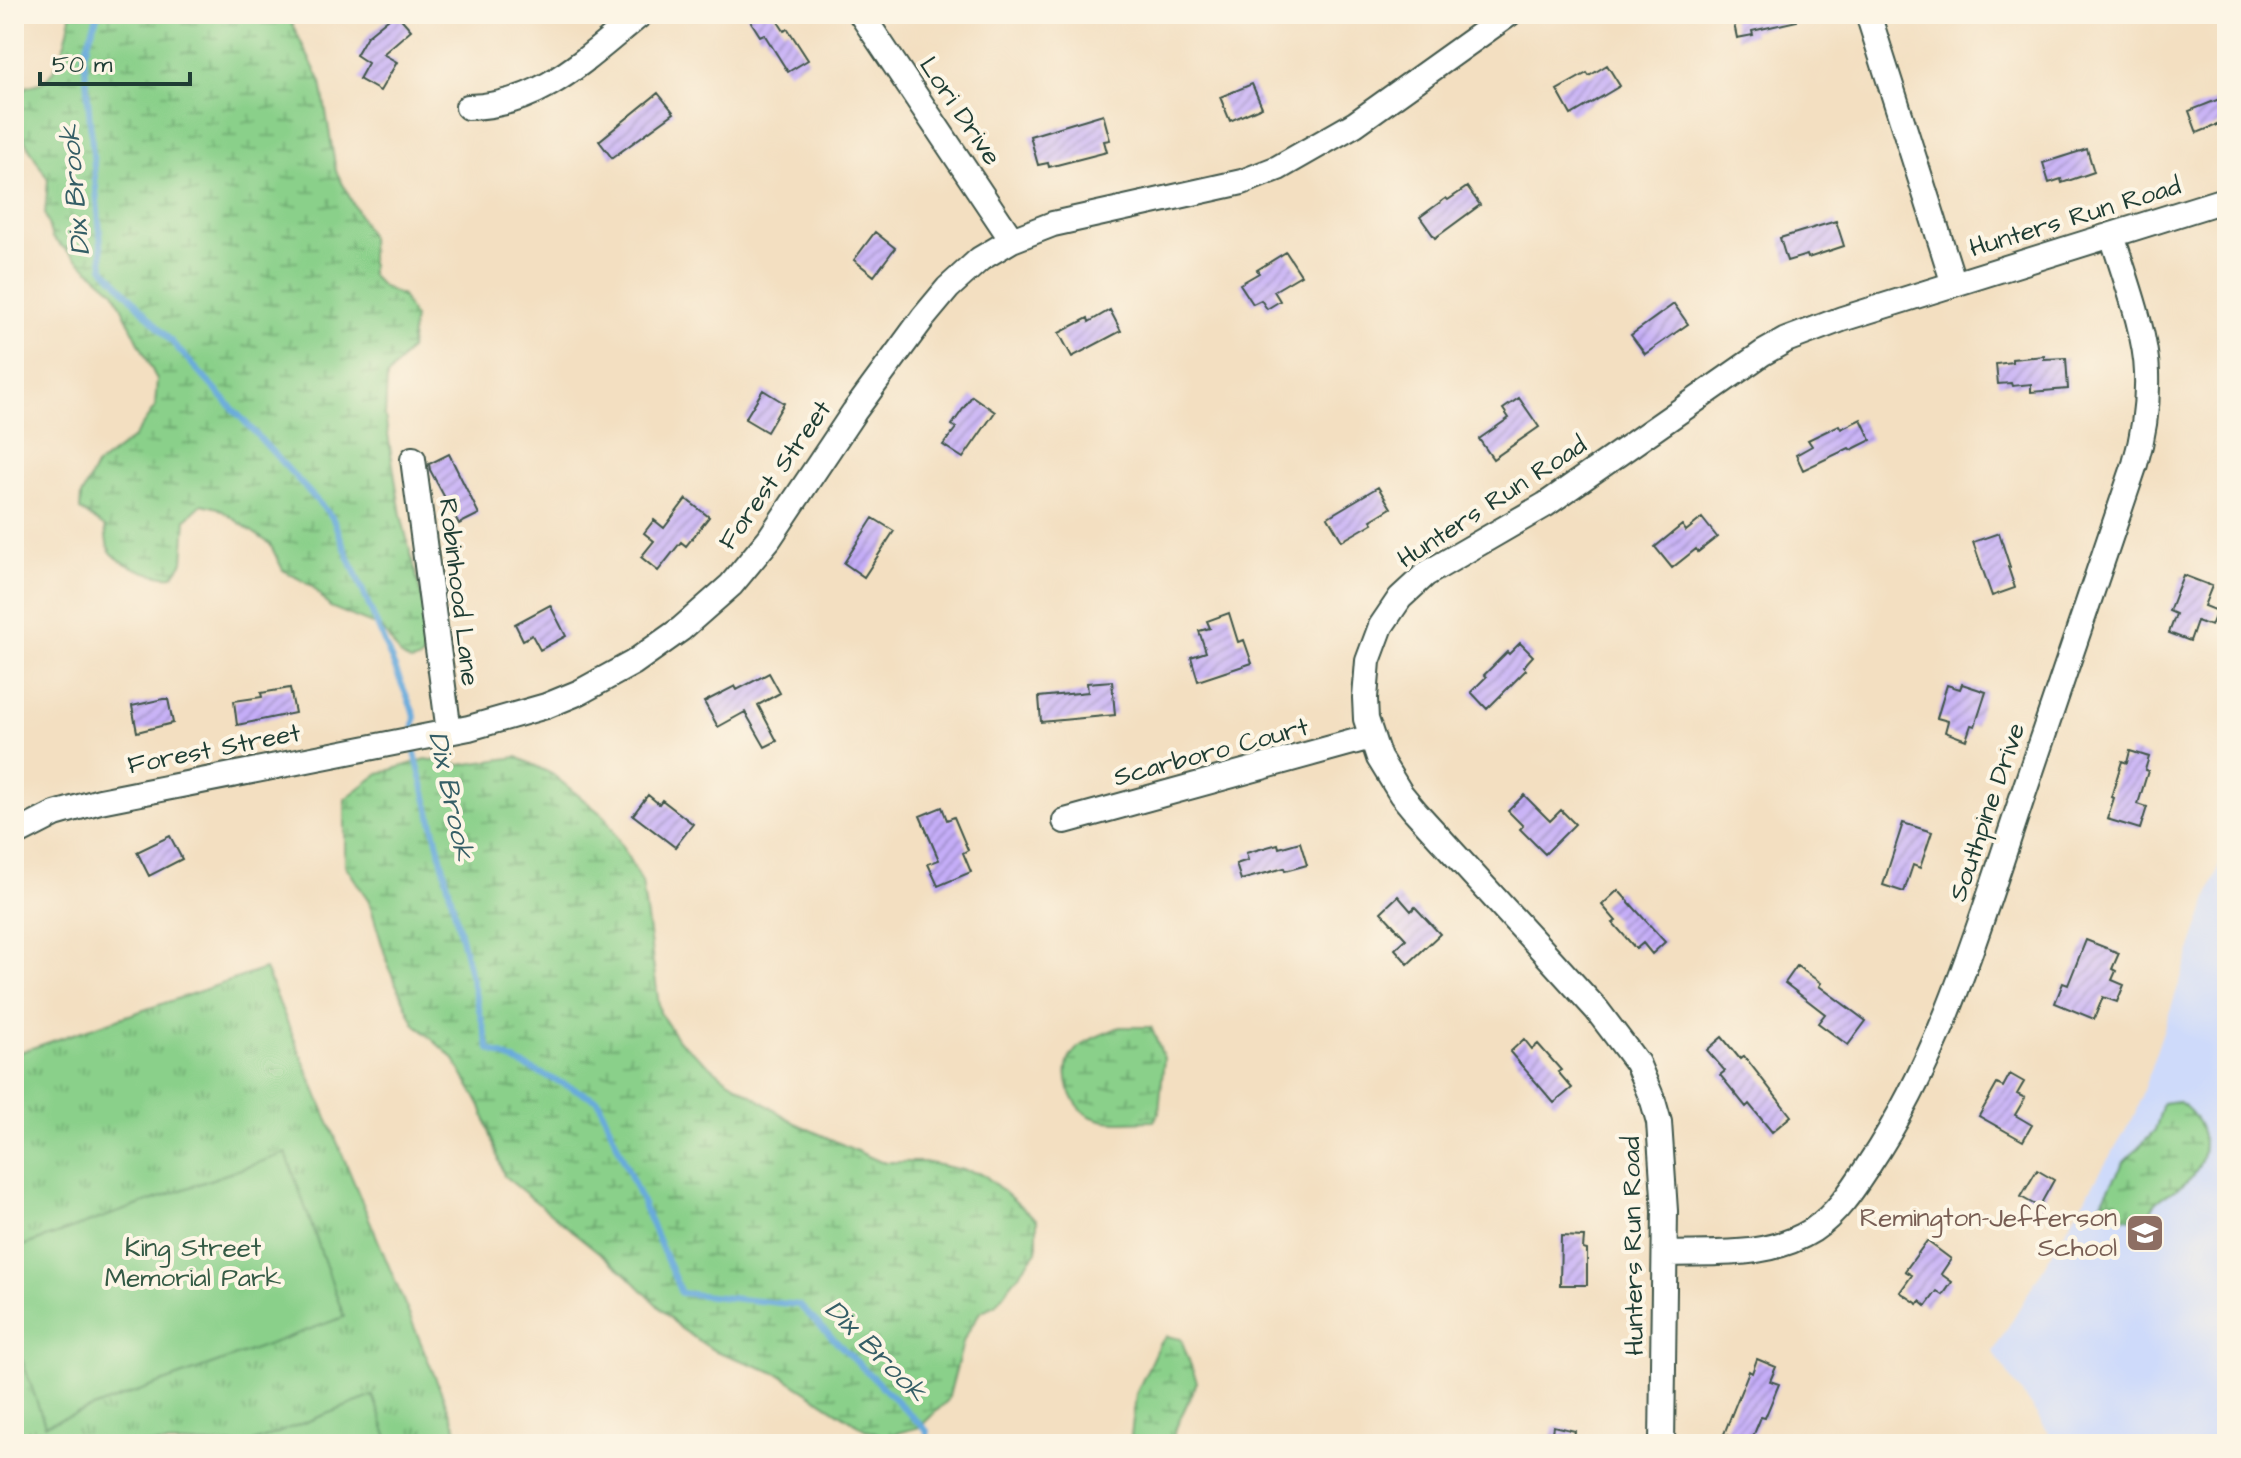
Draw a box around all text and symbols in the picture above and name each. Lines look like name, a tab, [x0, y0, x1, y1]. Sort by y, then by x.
scale bar	[40, 36, 190, 86]
text: 50 m	[52, 48, 113, 82]
street label: Lori Drive	[910, 50, 1010, 172]
water label: Dix Brook	[50, 122, 100, 257]
street label: Hunters Run Road	[1965, 168, 2185, 266]
street label: Forest Street	[710, 393, 840, 557]
street label: Hunters Run Road	[1390, 427, 1594, 577]
street label: Robinhood Lane	[430, 496, 488, 688]
street label: Scarboro Court	[1110, 709, 1313, 795]
street label: Forest Street	[125, 715, 304, 783]
street label: Southpine Drive	[1940, 718, 2034, 906]
water label: Dix Brook	[418, 728, 484, 865]
street label: Hunters Run Road	[1613, 1136, 1653, 1356]
place label: Remington-Jefferson School	[1860, 1200, 2117, 1266]
school or university icon: Remington-Jefferson School	[2124, 1212, 2166, 1254]
park label: King Street Memorial Park	[105, 1230, 281, 1296]
water label: Dix Brook	[816, 1291, 937, 1412]

